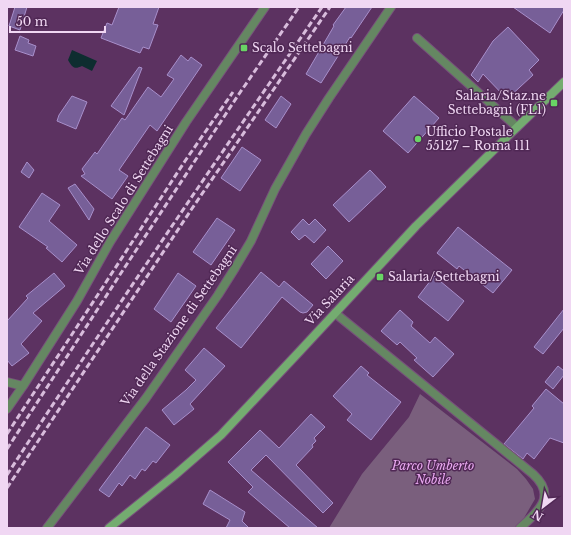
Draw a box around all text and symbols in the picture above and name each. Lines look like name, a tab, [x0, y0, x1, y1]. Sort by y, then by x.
scale bar	[10, 8, 105, 34]
text: 50 m	[16, 14, 48, 29]
place label: Scalo Settebagni	[252, 40, 353, 55]
marker: Scalo Settebagni	[239, 43, 249, 53]
place label: Salaria/Staz.ne Settebagni (FL1)	[448, 88, 546, 117]
marker: Salaria/Staz.ne Settebagni (FL1)	[549, 98, 559, 108]
street label: Via dello Scalo di Settebagni	[71, 122, 176, 278]
place label: Ufficio Postale 55127 – Roma 111	[426, 124, 530, 153]
marker: Ufficio Postale 55127 – Roma 111	[413, 134, 423, 144]
street label: Via della Stazione di Settebagni	[117, 243, 240, 410]
place label: Salaria/Settebagni	[388, 269, 500, 284]
street label: Via Salaria	[301, 271, 357, 329]
marker: Salaria/Settebagni	[375, 272, 385, 282]
park label: Parco Umberto Nobile	[391, 458, 474, 487]
north arrow	[523, 487, 563, 527]
text: N	[529, 507, 546, 524]

